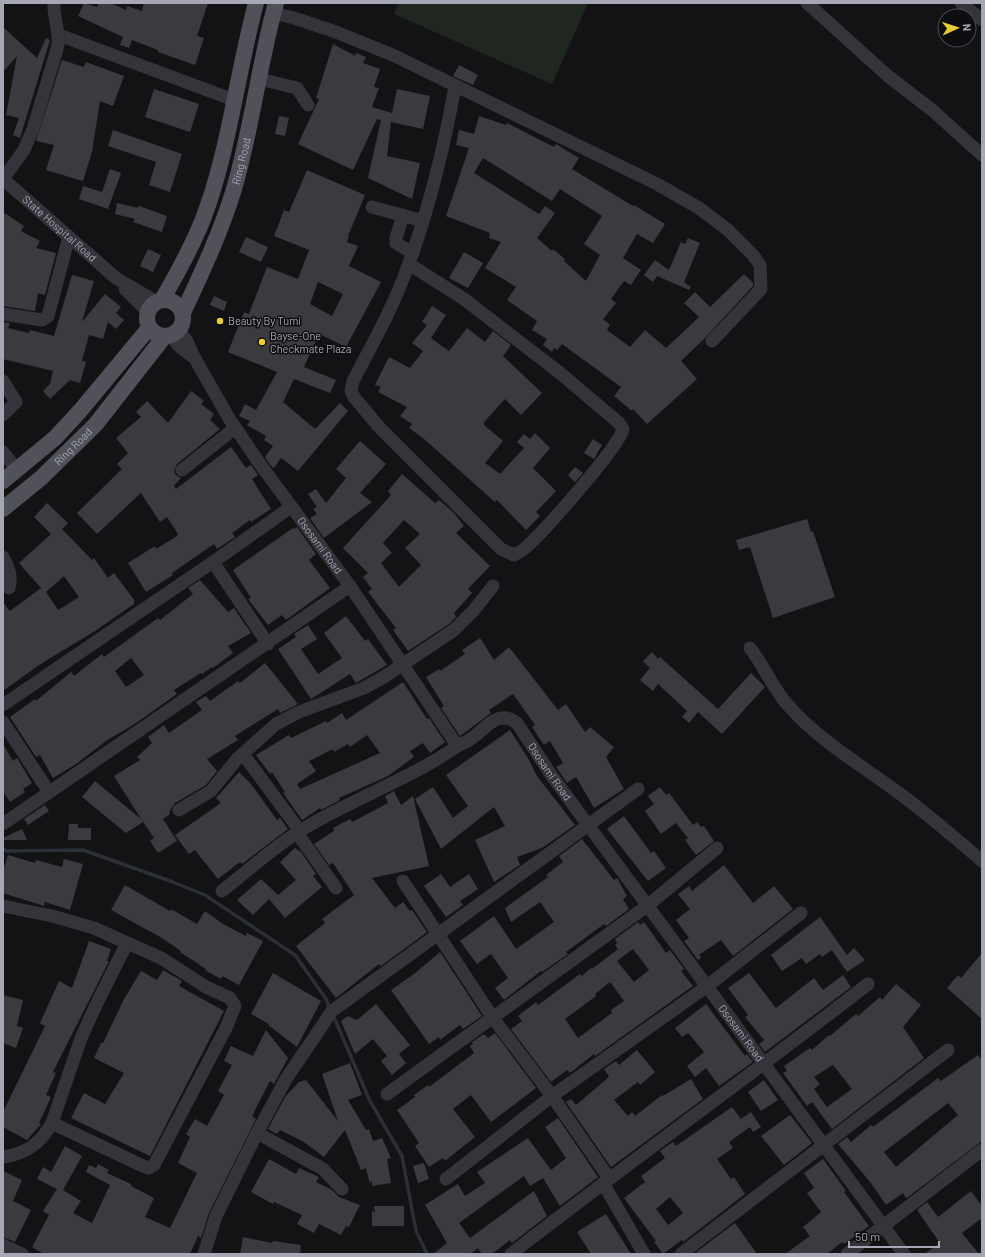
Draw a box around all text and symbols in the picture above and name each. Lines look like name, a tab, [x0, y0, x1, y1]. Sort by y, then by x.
north arrow	[937, 8, 977, 48]
text: N	[961, 23, 974, 31]
street label: Ring Road	[229, 136, 253, 186]
street label: State Hospital Road	[20, 192, 99, 264]
place label: Beauty By Tumi	[228, 314, 301, 327]
marker: Beauty By Tumi	[215, 316, 225, 326]
place label: Bayse-One Checkmate Plaza	[270, 329, 351, 355]
marker: Bayse-One Checkmate Plaza	[257, 337, 267, 347]
street label: Ring Road	[51, 425, 94, 468]
street label: Ososami Road	[295, 514, 346, 576]
street label: Ososami Road	[526, 740, 575, 803]
street label: Ososami Road	[716, 1002, 767, 1064]
scale bar	[849, 1223, 939, 1249]
text: 50 m	[855, 1229, 880, 1243]

